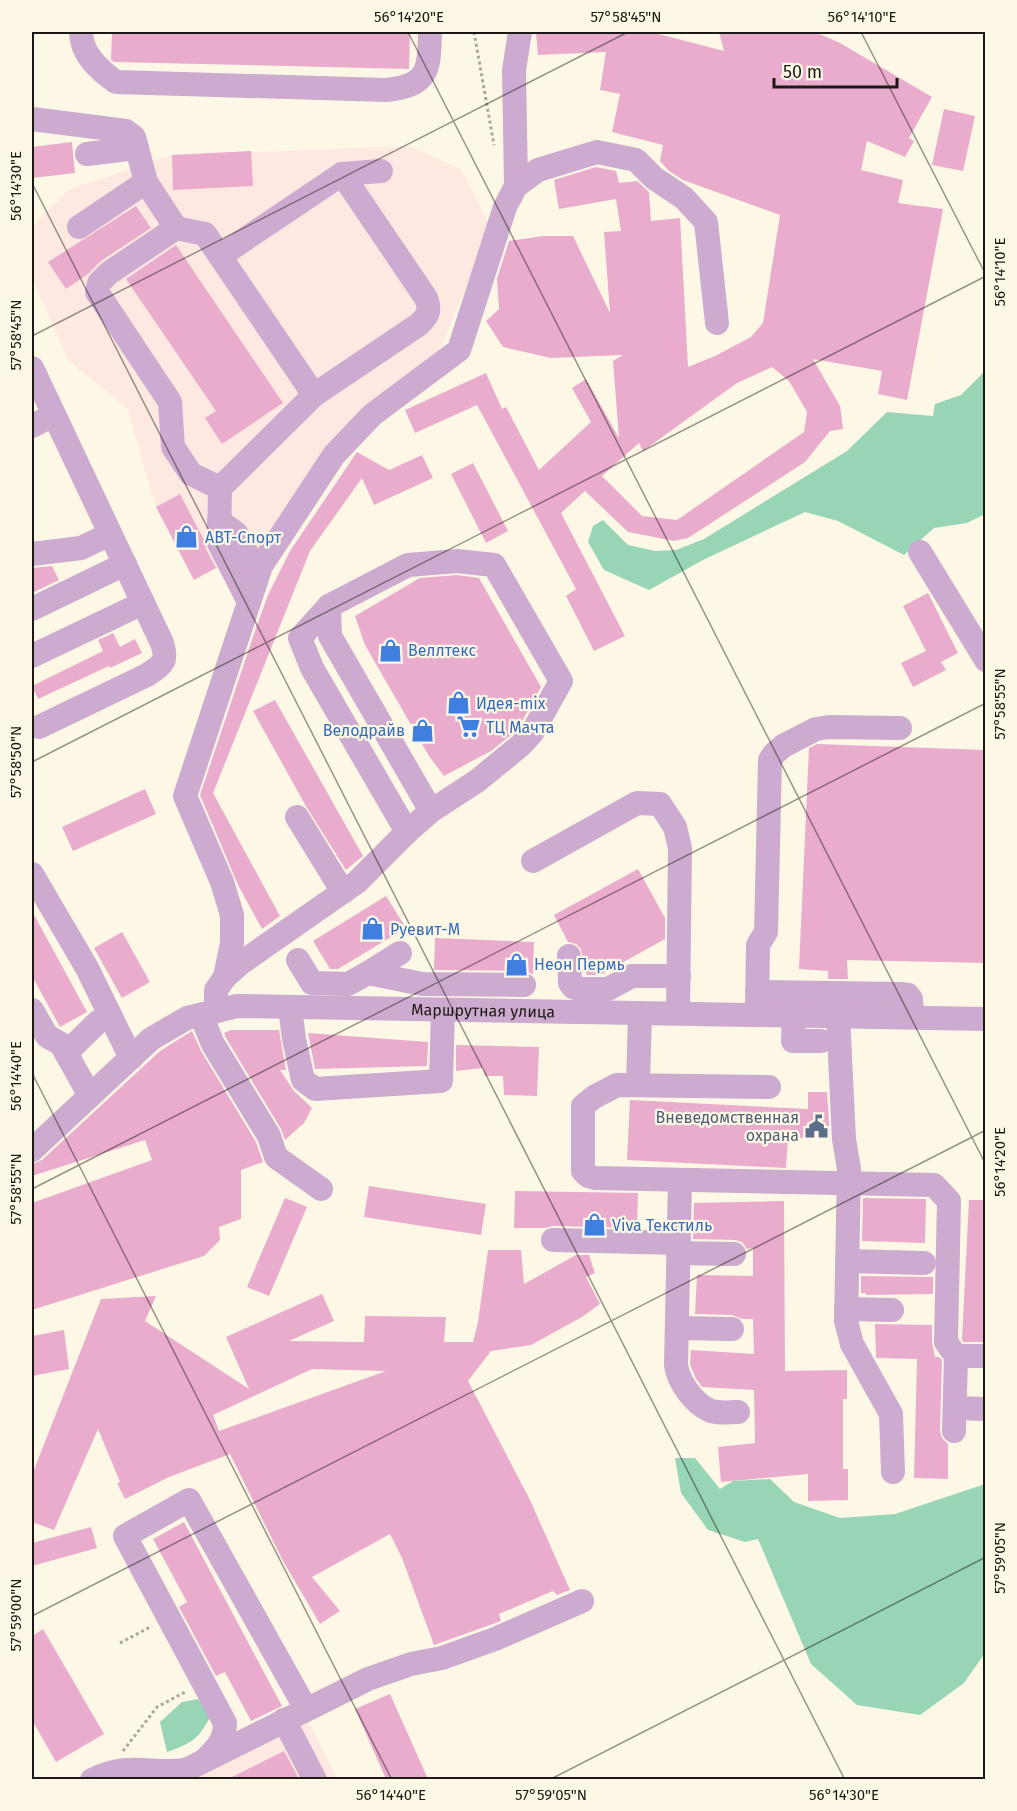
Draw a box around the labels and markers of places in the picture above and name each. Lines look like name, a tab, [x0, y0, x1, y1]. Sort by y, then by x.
shop icon: АВТ-Спорт	[174, 524, 200, 550]
place label: АВТ-Спорт	[205, 528, 282, 547]
shop icon: Веллтекс	[377, 637, 403, 663]
place label: Веллтекс	[408, 641, 476, 660]
shop icon: Идея-mix	[445, 690, 471, 716]
place label: Идея-mix	[476, 694, 546, 713]
supermarket icon: ТЦ Мачта	[455, 714, 481, 740]
shop icon: Велодрайв	[410, 717, 436, 743]
place label: ТЦ Мачта	[486, 718, 554, 737]
place label: Велодрайв	[323, 721, 405, 740]
shop icon: Руевит-М	[359, 916, 385, 942]
place label: Руевит-М	[390, 920, 460, 939]
shop icon: Неон Пермь	[503, 951, 529, 977]
place label: Неон Пермь	[534, 955, 625, 974]
place label: Вневедомственная охрана	[656, 1108, 799, 1145]
public building icon: Вневедомственная охрана	[804, 1113, 830, 1139]
shop icon: Viva Текстиль	[581, 1212, 607, 1238]
place label: Viva Текстиль	[612, 1216, 712, 1235]

